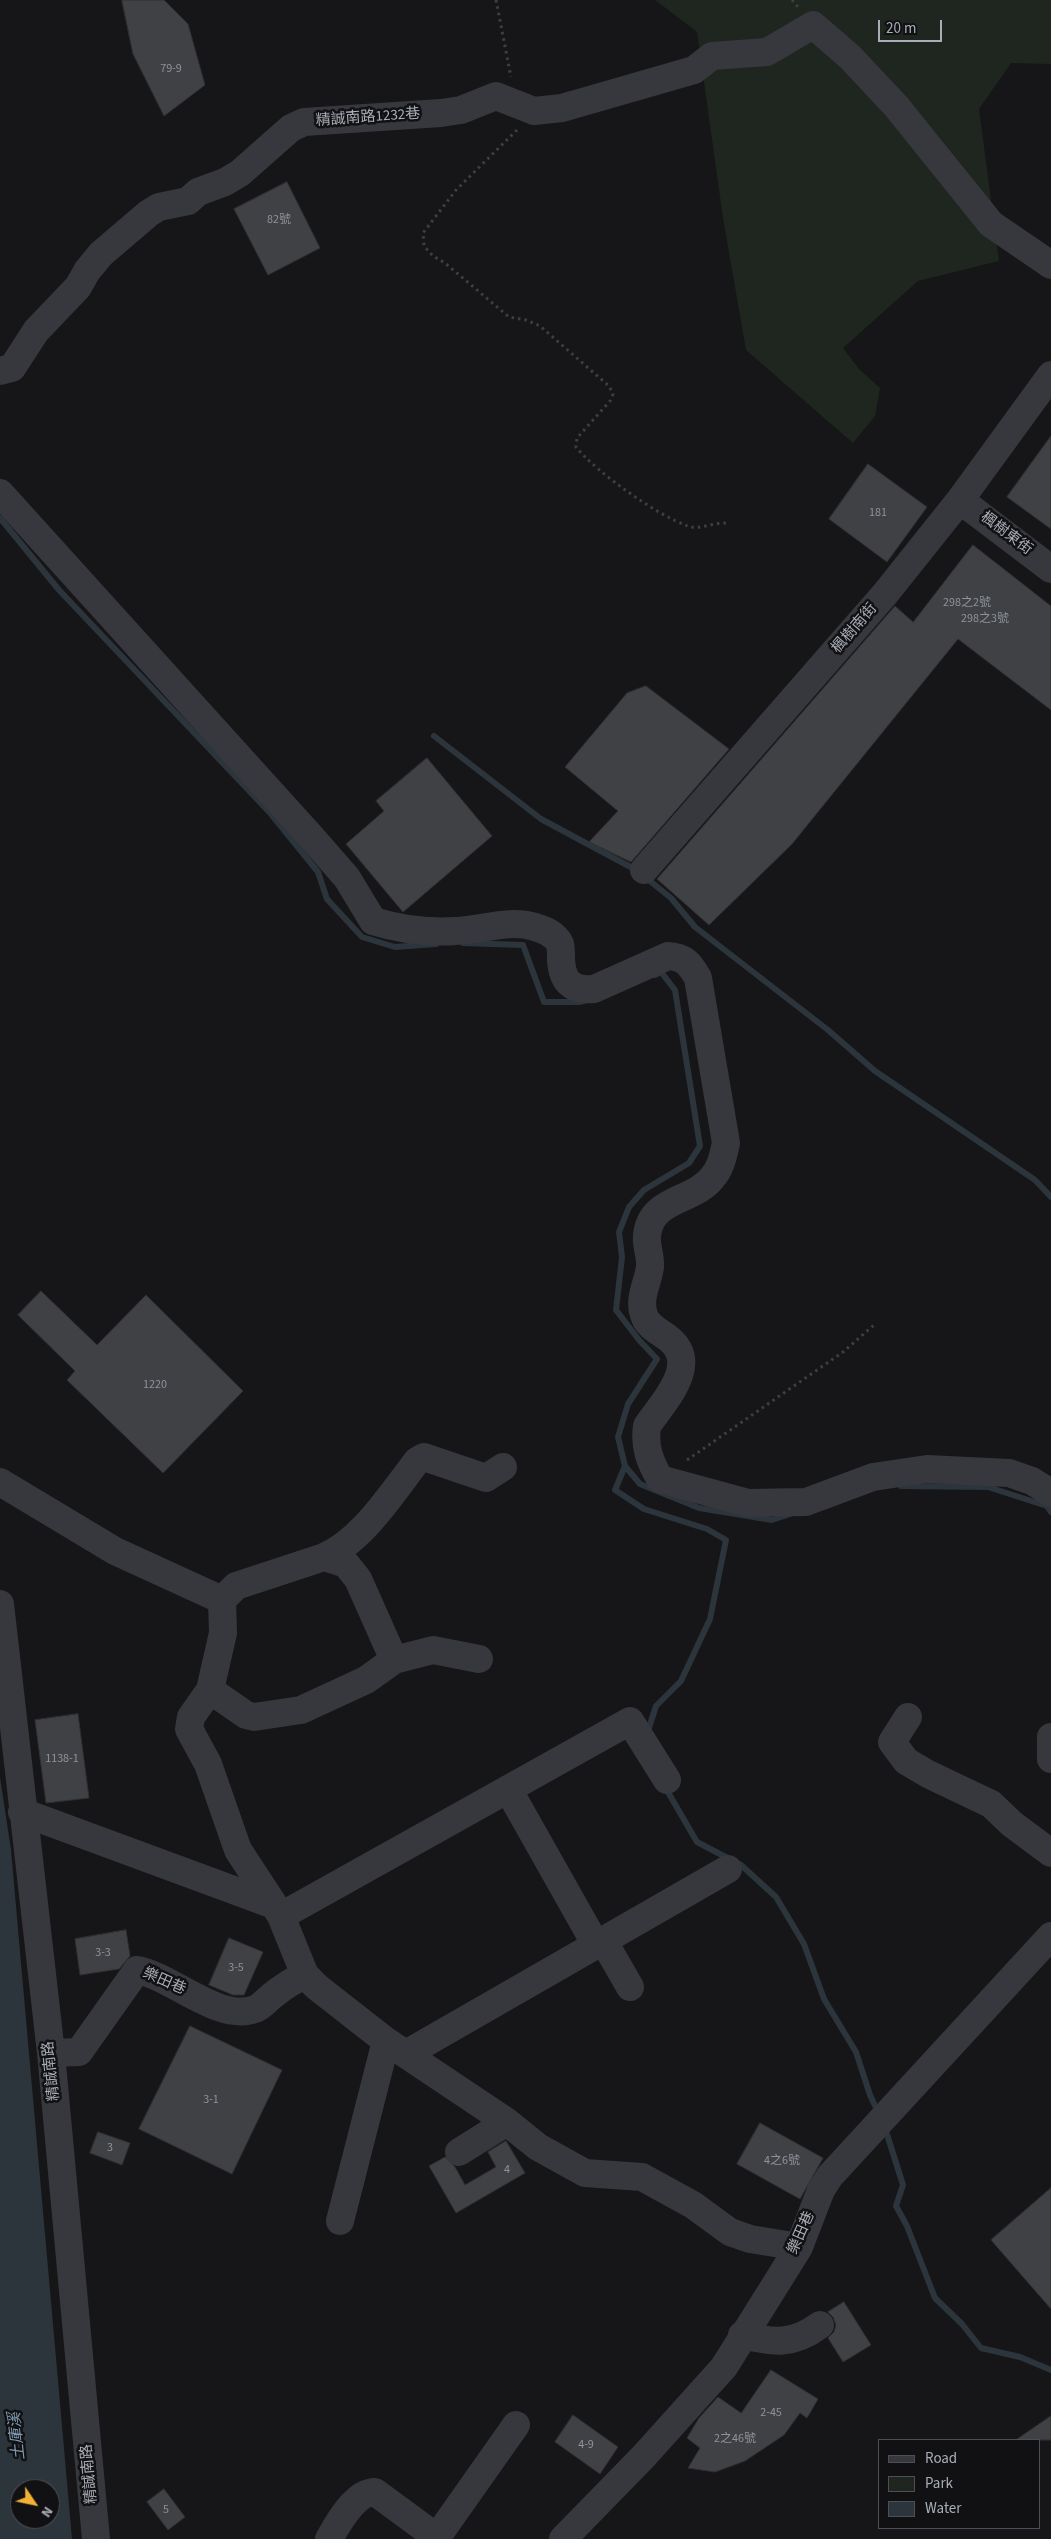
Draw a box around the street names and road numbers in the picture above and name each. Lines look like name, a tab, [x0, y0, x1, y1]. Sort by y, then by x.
street label: 精誠南路1232巷	[315, 105, 421, 131]
street label: 楓樹東街	[977, 509, 1035, 559]
street label: 楓樹南街	[829, 600, 881, 658]
street label: 樂田巷	[140, 1965, 188, 1999]
street label: 精誠南路	[40, 2040, 64, 2102]
street label: 樂田巷	[785, 2209, 819, 2257]
street label: 精誠南路	[78, 2443, 102, 2505]

